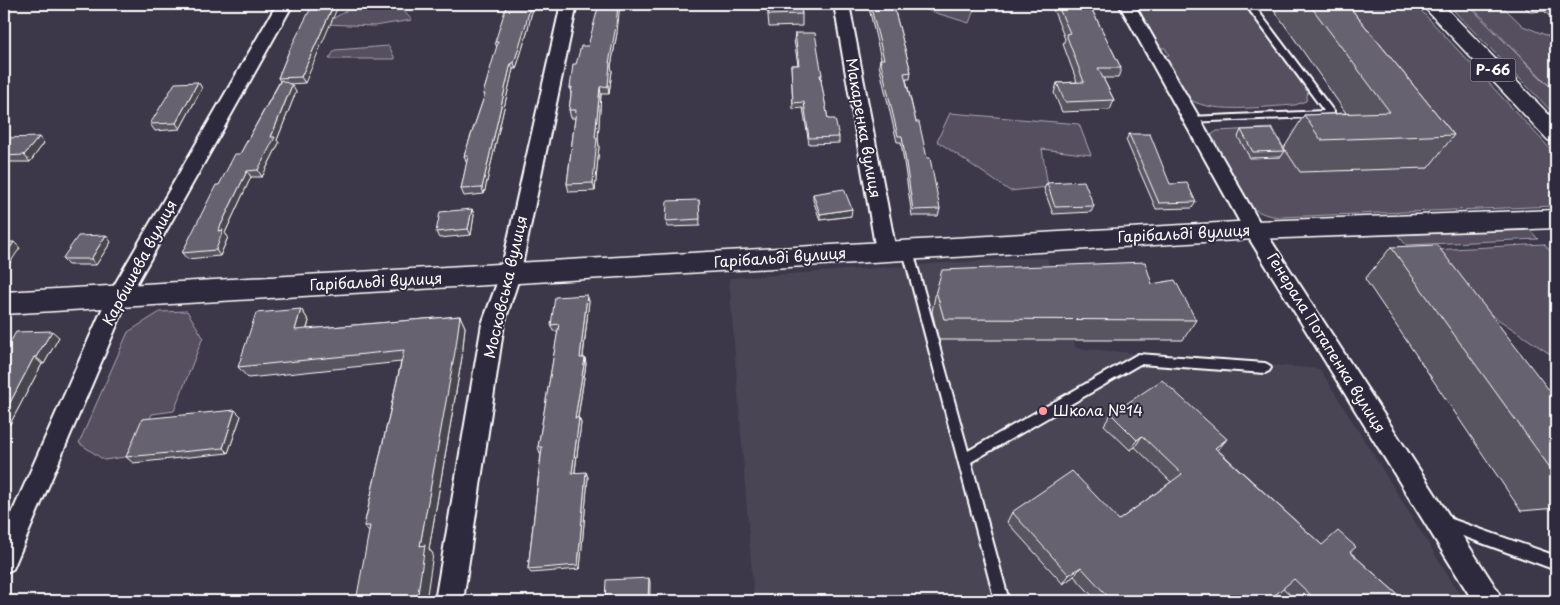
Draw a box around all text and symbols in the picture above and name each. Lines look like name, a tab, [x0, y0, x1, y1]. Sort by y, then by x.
street label: Макаренка вулиця	[841, 56, 888, 200]
road number: Р-66	[1470, 58, 1516, 82]
street label: Карбишева вулиця	[96, 195, 182, 329]
street label: Московська вулиця	[477, 213, 532, 360]
street label: Гарібальді вулиця	[1117, 218, 1251, 247]
street label: Гарібальді вулиця	[713, 240, 847, 273]
street label: Генерала Потапенка вулиця	[1262, 248, 1392, 437]
street label: Гарібальді вулиця	[309, 266, 443, 295]
place label: Школа №14	[1053, 398, 1143, 421]
marker: Школа №14	[1037, 405, 1049, 417]

